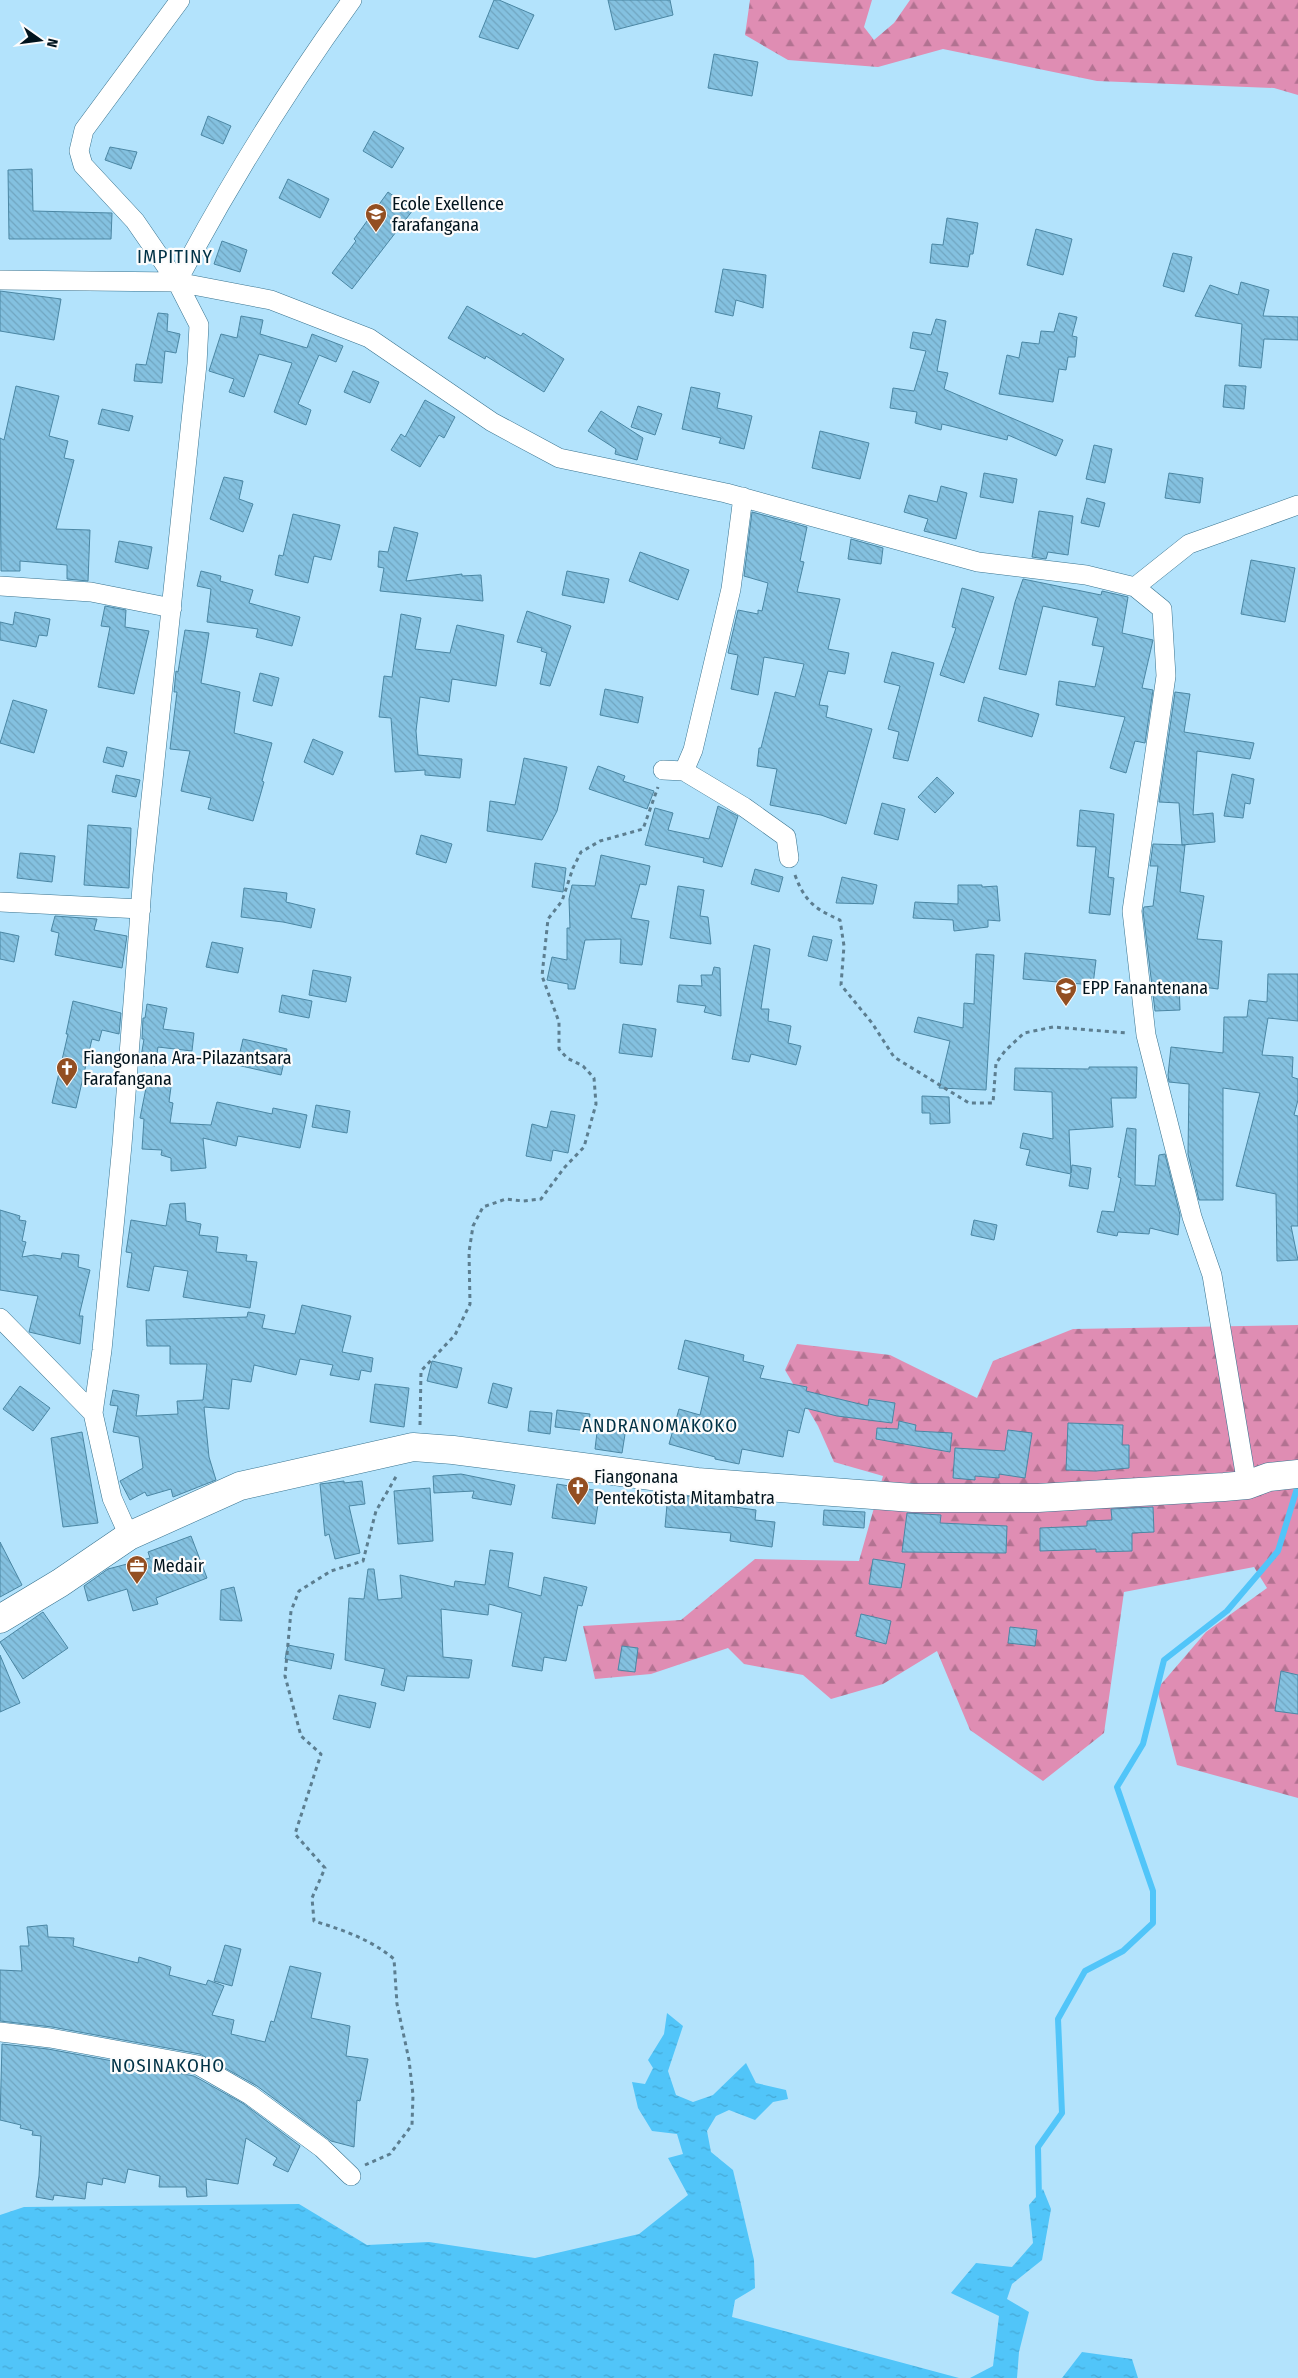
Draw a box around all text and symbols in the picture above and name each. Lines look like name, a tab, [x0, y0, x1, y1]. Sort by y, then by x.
north arrow	[15, 15, 65, 65]
text: N	[43, 37, 61, 49]
place label: Ecole Exellence farafangana	[392, 193, 504, 236]
school or university icon: Ecole Exellence farafangana	[364, 202, 388, 233]
district label: IMPITINY	[137, 245, 213, 268]
school or university icon: EPP Fanantenana	[1054, 976, 1078, 1007]
place label: EPP Fanantenana	[1082, 977, 1208, 999]
place label: Fiangonana Ara-Pilazantsara Farafangana	[83, 1047, 292, 1090]
church icon: Fiangonana Ara-Pilazantsara Farafangana	[55, 1056, 79, 1087]
district label: ANDRANOMAKOKO	[582, 1414, 738, 1437]
place label: Fiangonana Pentekotista Mitambatra	[594, 1466, 775, 1509]
church icon: Fiangonana Pentekotista Mitambatra	[566, 1475, 590, 1506]
office icon: Medair	[125, 1554, 149, 1585]
place label: Medair	[153, 1555, 205, 1577]
district label: NOSINAKOHO	[111, 2054, 225, 2077]

